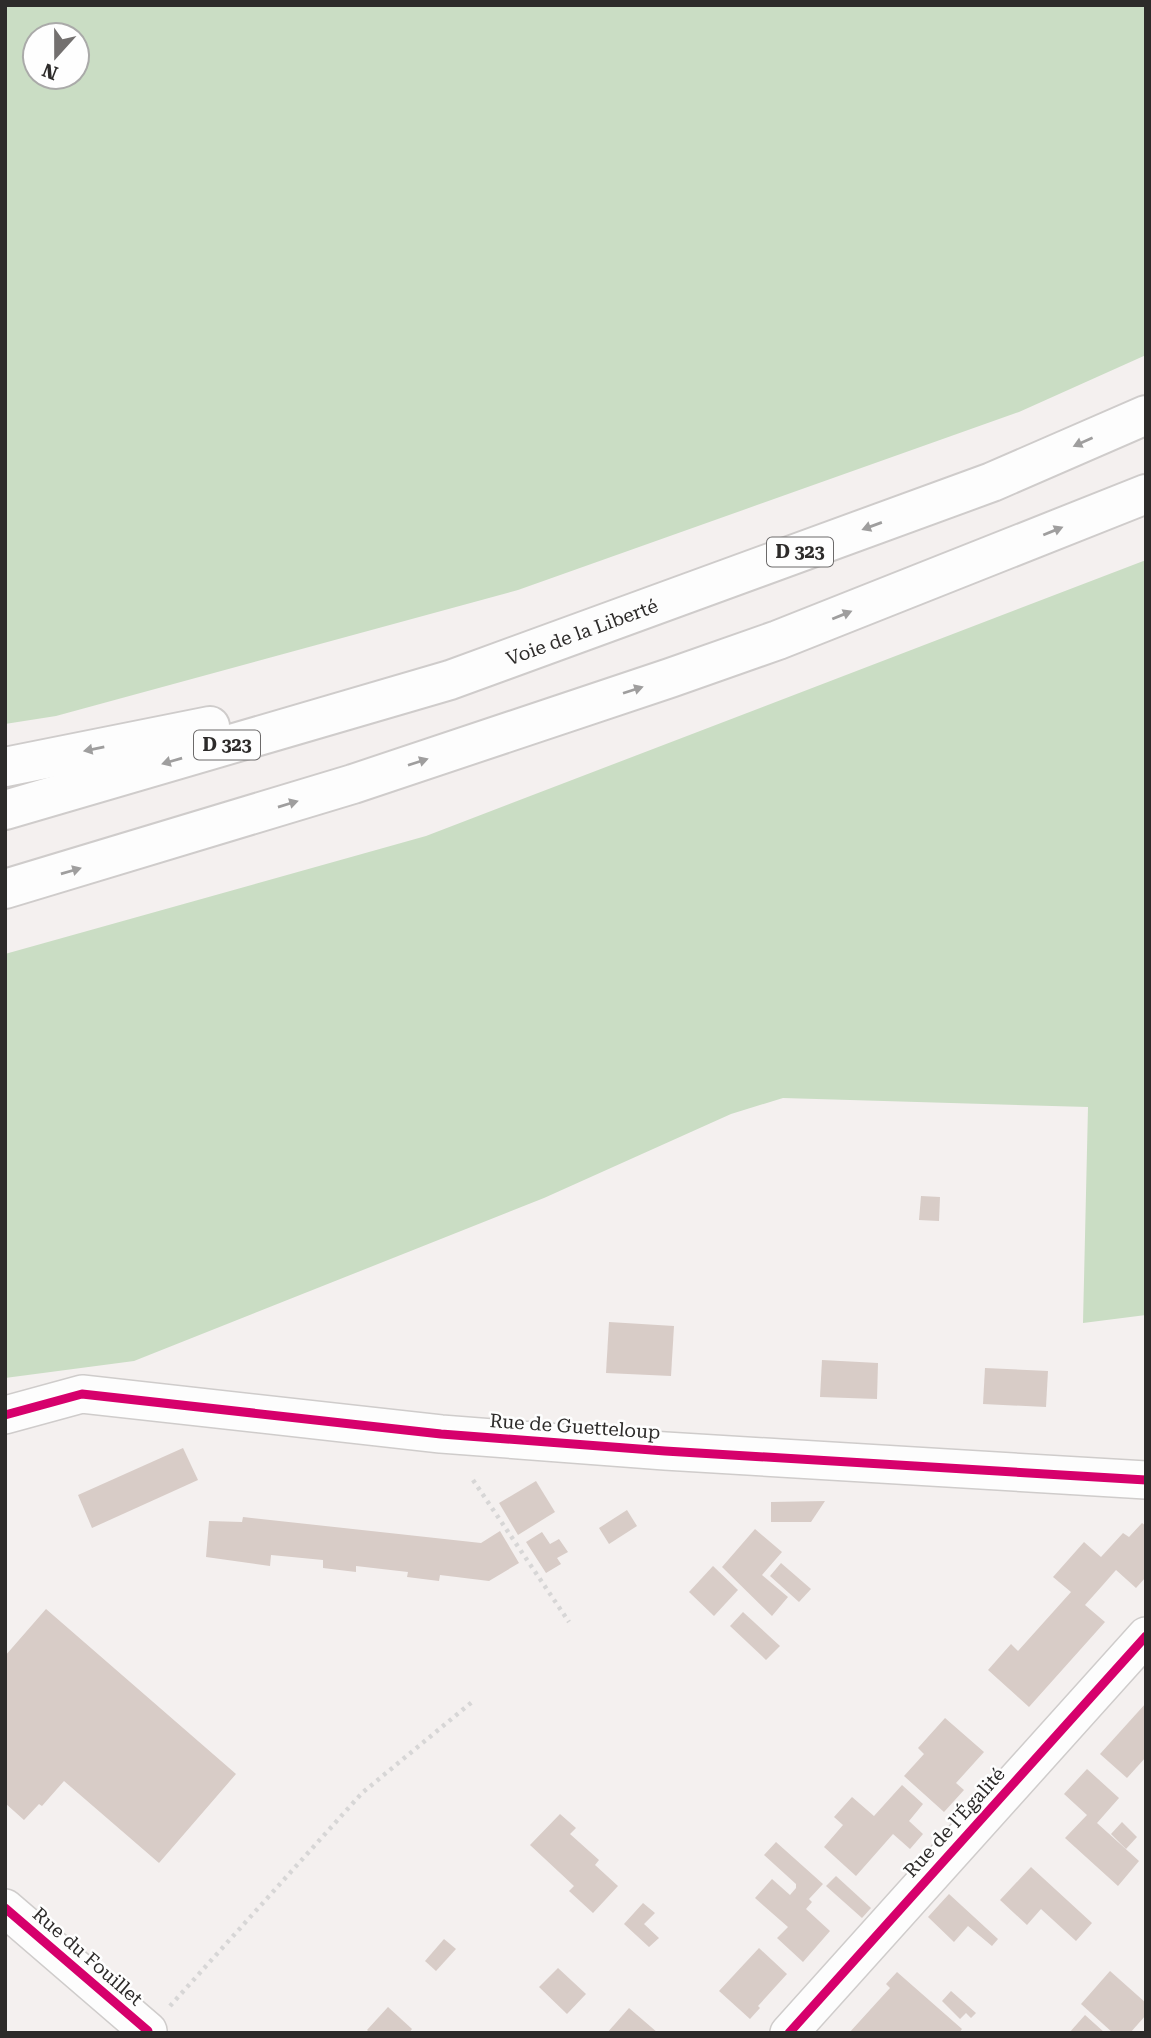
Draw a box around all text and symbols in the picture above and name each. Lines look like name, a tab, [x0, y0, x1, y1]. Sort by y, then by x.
north arrow	[21, 21, 91, 91]
text: N	[39, 58, 61, 85]
one-way arrow	[1073, 437, 1094, 448]
one-way arrow	[862, 521, 883, 532]
one-way arrow	[1043, 525, 1064, 536]
road number: D 323	[767, 538, 833, 566]
street label: Voie de la Liberté	[503, 594, 661, 670]
one-way arrow	[831, 609, 852, 620]
one-way arrow	[623, 684, 644, 695]
road number: D 323	[194, 730, 260, 760]
one-way arrow	[83, 744, 105, 755]
one-way arrow	[162, 756, 183, 766]
one-way arrow	[407, 756, 428, 767]
one-way arrow	[278, 798, 299, 808]
one-way arrow	[60, 865, 82, 876]
street label: Rue de Guetteloup	[489, 1409, 661, 1444]
street label: Rue de l'Égalité	[899, 1763, 1010, 1882]
street label: Rue du Fouillet	[28, 1902, 147, 2010]

